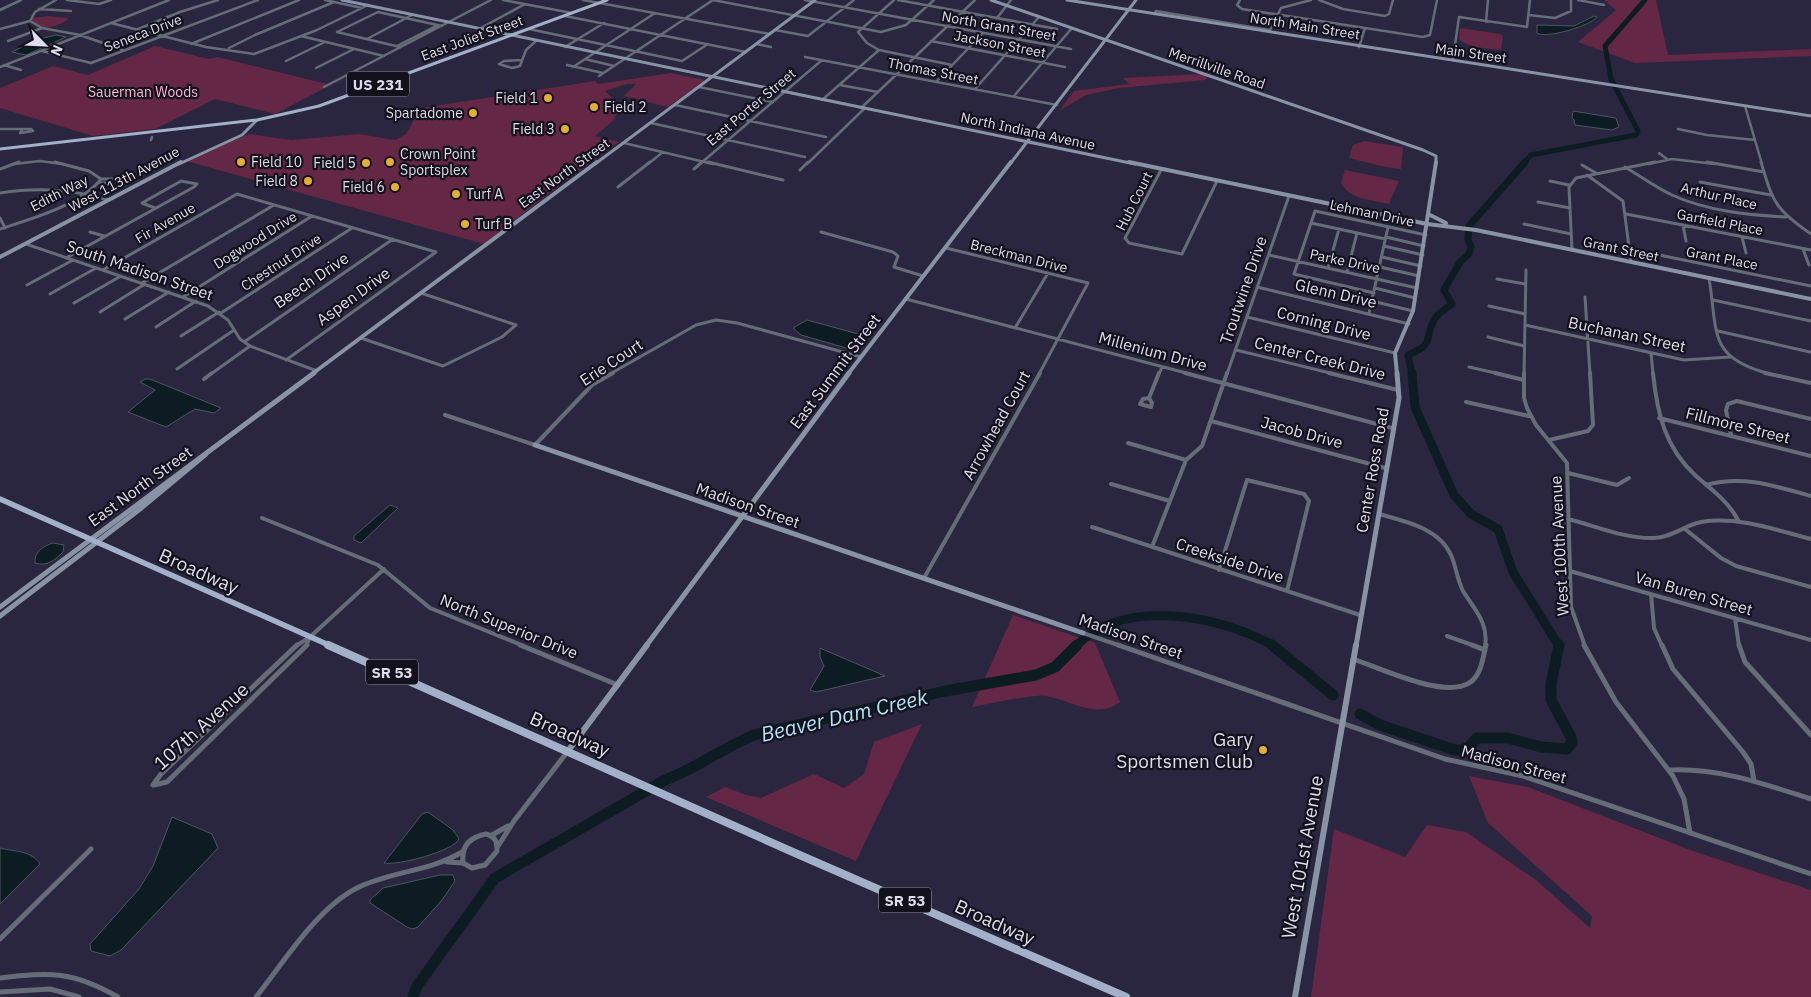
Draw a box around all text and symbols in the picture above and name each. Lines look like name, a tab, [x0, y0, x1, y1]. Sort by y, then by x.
street label: North Grant Street	[940, 7, 1058, 45]
street label: North Main Street	[1249, 8, 1361, 44]
street label: Seneca Drive	[102, 10, 185, 56]
street label: East Joliet Street	[419, 11, 526, 65]
north arrow	[20, 20, 70, 70]
street label: Jackson Street	[953, 26, 1048, 62]
street label: Main Street	[1434, 39, 1508, 67]
text: N	[47, 42, 67, 59]
street label: Merrillville Road	[1166, 43, 1268, 93]
street label: Thomas Street	[886, 53, 980, 89]
street label: East Porter Street	[703, 64, 799, 150]
road number: US 231	[347, 72, 409, 96]
park label: Sauerman Woods	[88, 83, 198, 101]
place label: Field 1	[495, 89, 538, 107]
marker: Field 1	[542, 92, 554, 104]
place label: Field 2	[604, 98, 647, 116]
marker: Field 2	[588, 101, 600, 113]
place label: Spartadome	[386, 104, 463, 122]
marker: Spartadome	[467, 107, 479, 119]
street label: North Indiana Avenue	[959, 108, 1097, 154]
place label: Field 3	[512, 120, 555, 138]
marker: Field 3	[559, 123, 571, 135]
street label: East North Street	[515, 134, 613, 212]
street label: West 113th Avenue	[65, 142, 183, 216]
place label: Crown Point Sportsplex	[400, 145, 476, 179]
place label: Field 10	[251, 153, 302, 171]
place label: Field 5	[313, 154, 356, 172]
marker: Field 10	[235, 156, 247, 168]
marker: Crown Point Sportsplex	[384, 156, 396, 168]
marker: Field 5	[360, 157, 372, 169]
street label: Hub Court	[1111, 168, 1157, 234]
street label: Edith Way	[27, 171, 91, 215]
place label: Field 8	[255, 172, 298, 190]
marker: Field 8	[302, 175, 314, 187]
place label: Field 6	[342, 178, 385, 196]
street label: Arthur Place	[1679, 178, 1759, 214]
marker: Field 6	[389, 181, 401, 193]
place label: Turf A	[466, 185, 503, 203]
marker: Turf A	[450, 188, 462, 200]
street label: Lehman Drive	[1328, 195, 1416, 231]
street label: Fir Avenue	[132, 198, 199, 247]
street label: Garfield Place	[1675, 205, 1765, 239]
street label: Dogwood Drive	[210, 207, 300, 273]
place label: Turf B	[475, 215, 512, 233]
marker: Turf B	[459, 218, 471, 230]
street label: Chestnut Drive	[237, 229, 325, 295]
street label: Grant Street	[1582, 232, 1661, 266]
street label: Troutwine Drive	[1215, 233, 1271, 347]
street label: South Madison Street	[64, 235, 216, 305]
street label: Breckman Drive	[968, 235, 1070, 277]
street label: Grant Place	[1685, 242, 1760, 274]
street label: Parke Drive	[1308, 245, 1382, 277]
street label: Beech Drive	[270, 248, 352, 312]
street label: Aspen Drive	[312, 262, 394, 329]
street label: Glenn Drive	[1293, 274, 1379, 312]
street label: Corning Drive	[1275, 302, 1373, 344]
street label: East Summit Street	[785, 310, 885, 432]
street label: Buchanan Street	[1566, 312, 1688, 356]
street label: Millenium Drive	[1097, 327, 1210, 375]
street label: Center Creek Drive	[1252, 332, 1388, 384]
street label: Erie Court	[576, 334, 646, 390]
street label: Arrowhead Court	[958, 367, 1034, 483]
street label: Fillmore Street	[1684, 402, 1792, 448]
street label: Center Ross Road	[1351, 406, 1393, 534]
street label: Jacob Drive	[1259, 411, 1345, 453]
street label: East North Street	[84, 442, 196, 530]
street label: West 100th Avenue	[1545, 475, 1573, 617]
street label: Madison Street	[694, 478, 802, 532]
street label: Creekside Drive	[1173, 533, 1287, 587]
street label: Broadway	[155, 543, 243, 599]
street label: Van Buren Street	[1633, 567, 1755, 619]
street label: North Superior Drive	[437, 589, 581, 663]
street label: Madison Street	[1077, 609, 1185, 663]
road number: SR 53	[366, 660, 418, 684]
street label: 107th Avenue	[149, 677, 253, 775]
water label: Beaver Dam Creek	[758, 682, 931, 748]
street label: Broadway	[526, 706, 614, 762]
place label: Gary Sportsmen Club	[1116, 727, 1254, 773]
street label: Madison Street	[1459, 740, 1569, 788]
marker: Gary Sportsmen Club	[1257, 744, 1269, 756]
street label: West 101st Avenue	[1276, 774, 1328, 940]
road number: SR 53	[879, 888, 931, 912]
street label: Broadway	[951, 894, 1039, 950]

